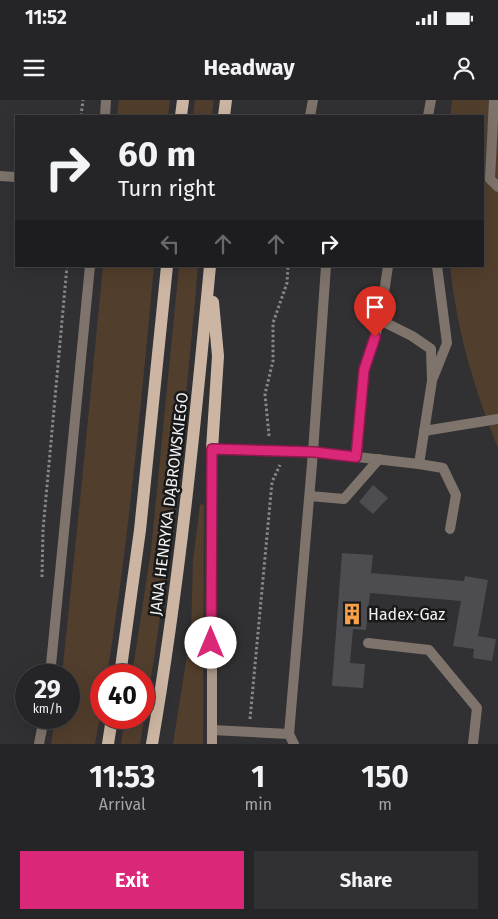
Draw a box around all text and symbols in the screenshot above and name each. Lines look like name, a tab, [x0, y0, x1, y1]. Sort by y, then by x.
text: 11:52	[25, 6, 67, 29]
icon: menu	[20, 54, 48, 82]
text: Headway	[203, 54, 295, 81]
icon: person	[450, 54, 478, 82]
text: 60 m	[118, 133, 196, 175]
icon: right	[35, 135, 100, 200]
text: Turn right	[118, 175, 215, 202]
icon: left	[156, 230, 184, 258]
icon: ahead	[209, 230, 237, 258]
icon: ahead	[262, 230, 290, 258]
icon: right	[315, 230, 343, 258]
pin	[354, 286, 396, 337]
icon: arrive	[361, 293, 389, 321]
street label: JANA HENRYKA DĄBROWSKIEGO	[146, 391, 192, 617]
building icon: Hadex-Gaz	[339, 601, 365, 627]
place label: Hadex-Gaz	[368, 605, 445, 624]
position arrow	[184, 616, 236, 668]
speed limit sign: 40	[90, 664, 155, 729]
text: 29	[34, 675, 61, 705]
text: km/h	[33, 702, 62, 716]
text: 11:53	[89, 759, 155, 795]
text: 1	[251, 759, 265, 795]
text: 150	[361, 759, 409, 795]
text: Arrival	[99, 795, 146, 814]
text: min	[244, 795, 272, 814]
text: m	[378, 795, 392, 814]
button: Exit	[20, 851, 244, 909]
button: Share	[254, 851, 478, 909]

